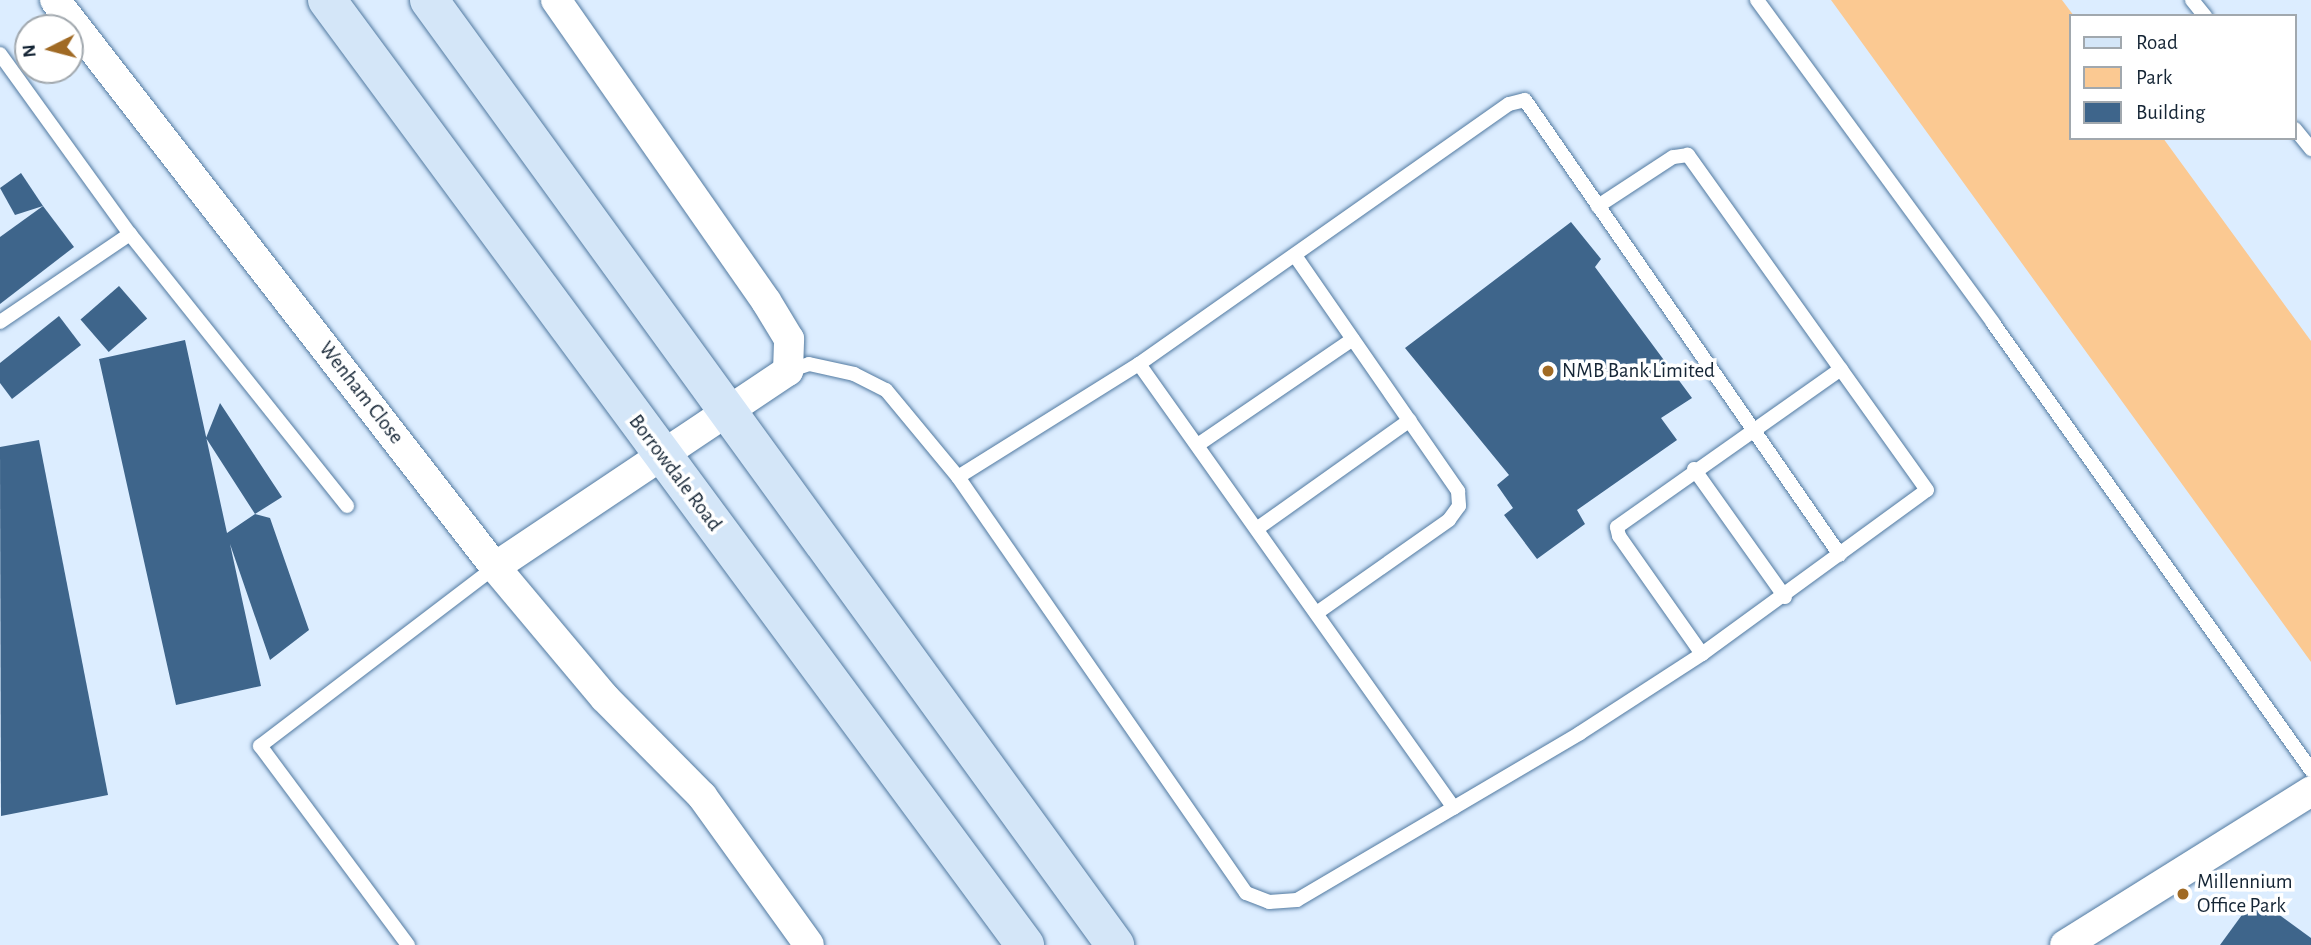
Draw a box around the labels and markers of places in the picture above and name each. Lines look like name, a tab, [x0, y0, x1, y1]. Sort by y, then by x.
place label: NMB Bank Limited	[1562, 358, 1715, 384]
marker: NMB Bank Limited	[1540, 363, 1556, 379]
place label: Millennium Office Park	[2197, 869, 2293, 919]
marker: Millennium Office Park	[2175, 886, 2191, 902]

